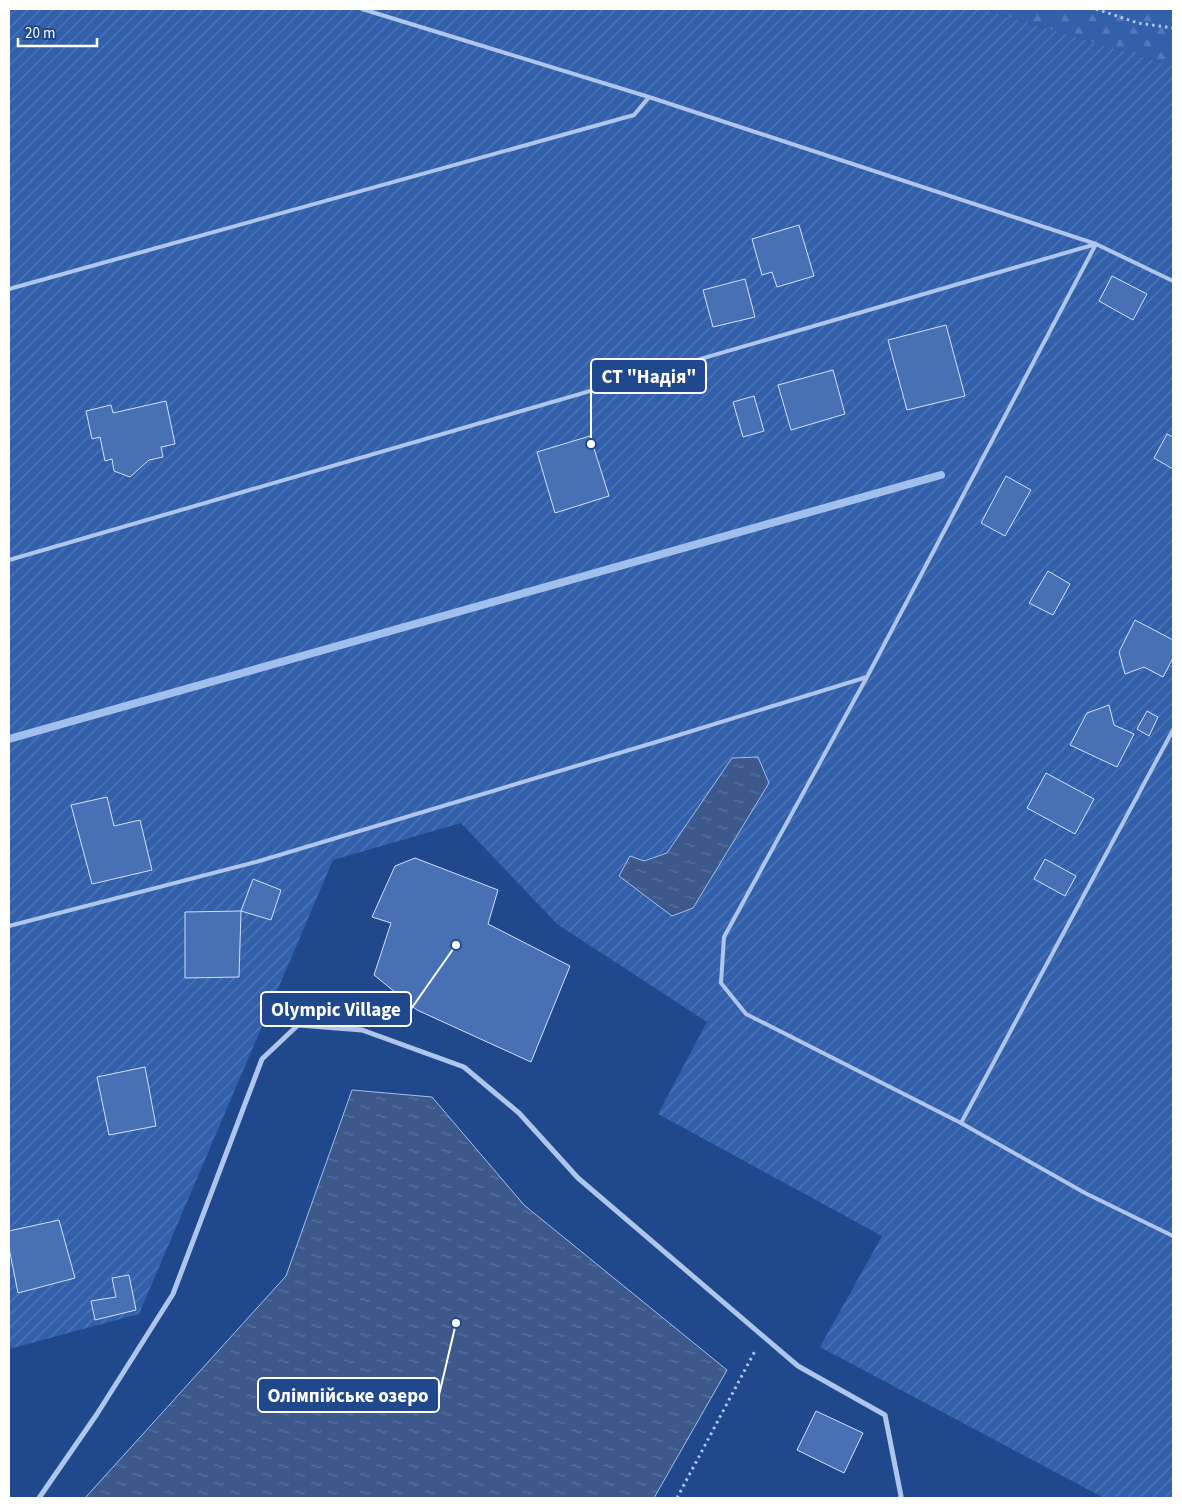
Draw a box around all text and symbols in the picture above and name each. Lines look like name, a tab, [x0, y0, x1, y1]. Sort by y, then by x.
scale bar	[18, 15, 96, 47]
text: 20 m	[25, 23, 55, 44]
callout: СТ "Надія"	[591, 359, 706, 393]
text: СТ "Надія"	[601, 364, 697, 391]
callout: Olympic Village	[261, 992, 411, 1026]
text: Olympic Village	[271, 997, 401, 1024]
callout: Олімпійське озеро	[258, 1378, 439, 1412]
text: Олімпійське озеро	[267, 1383, 429, 1410]

